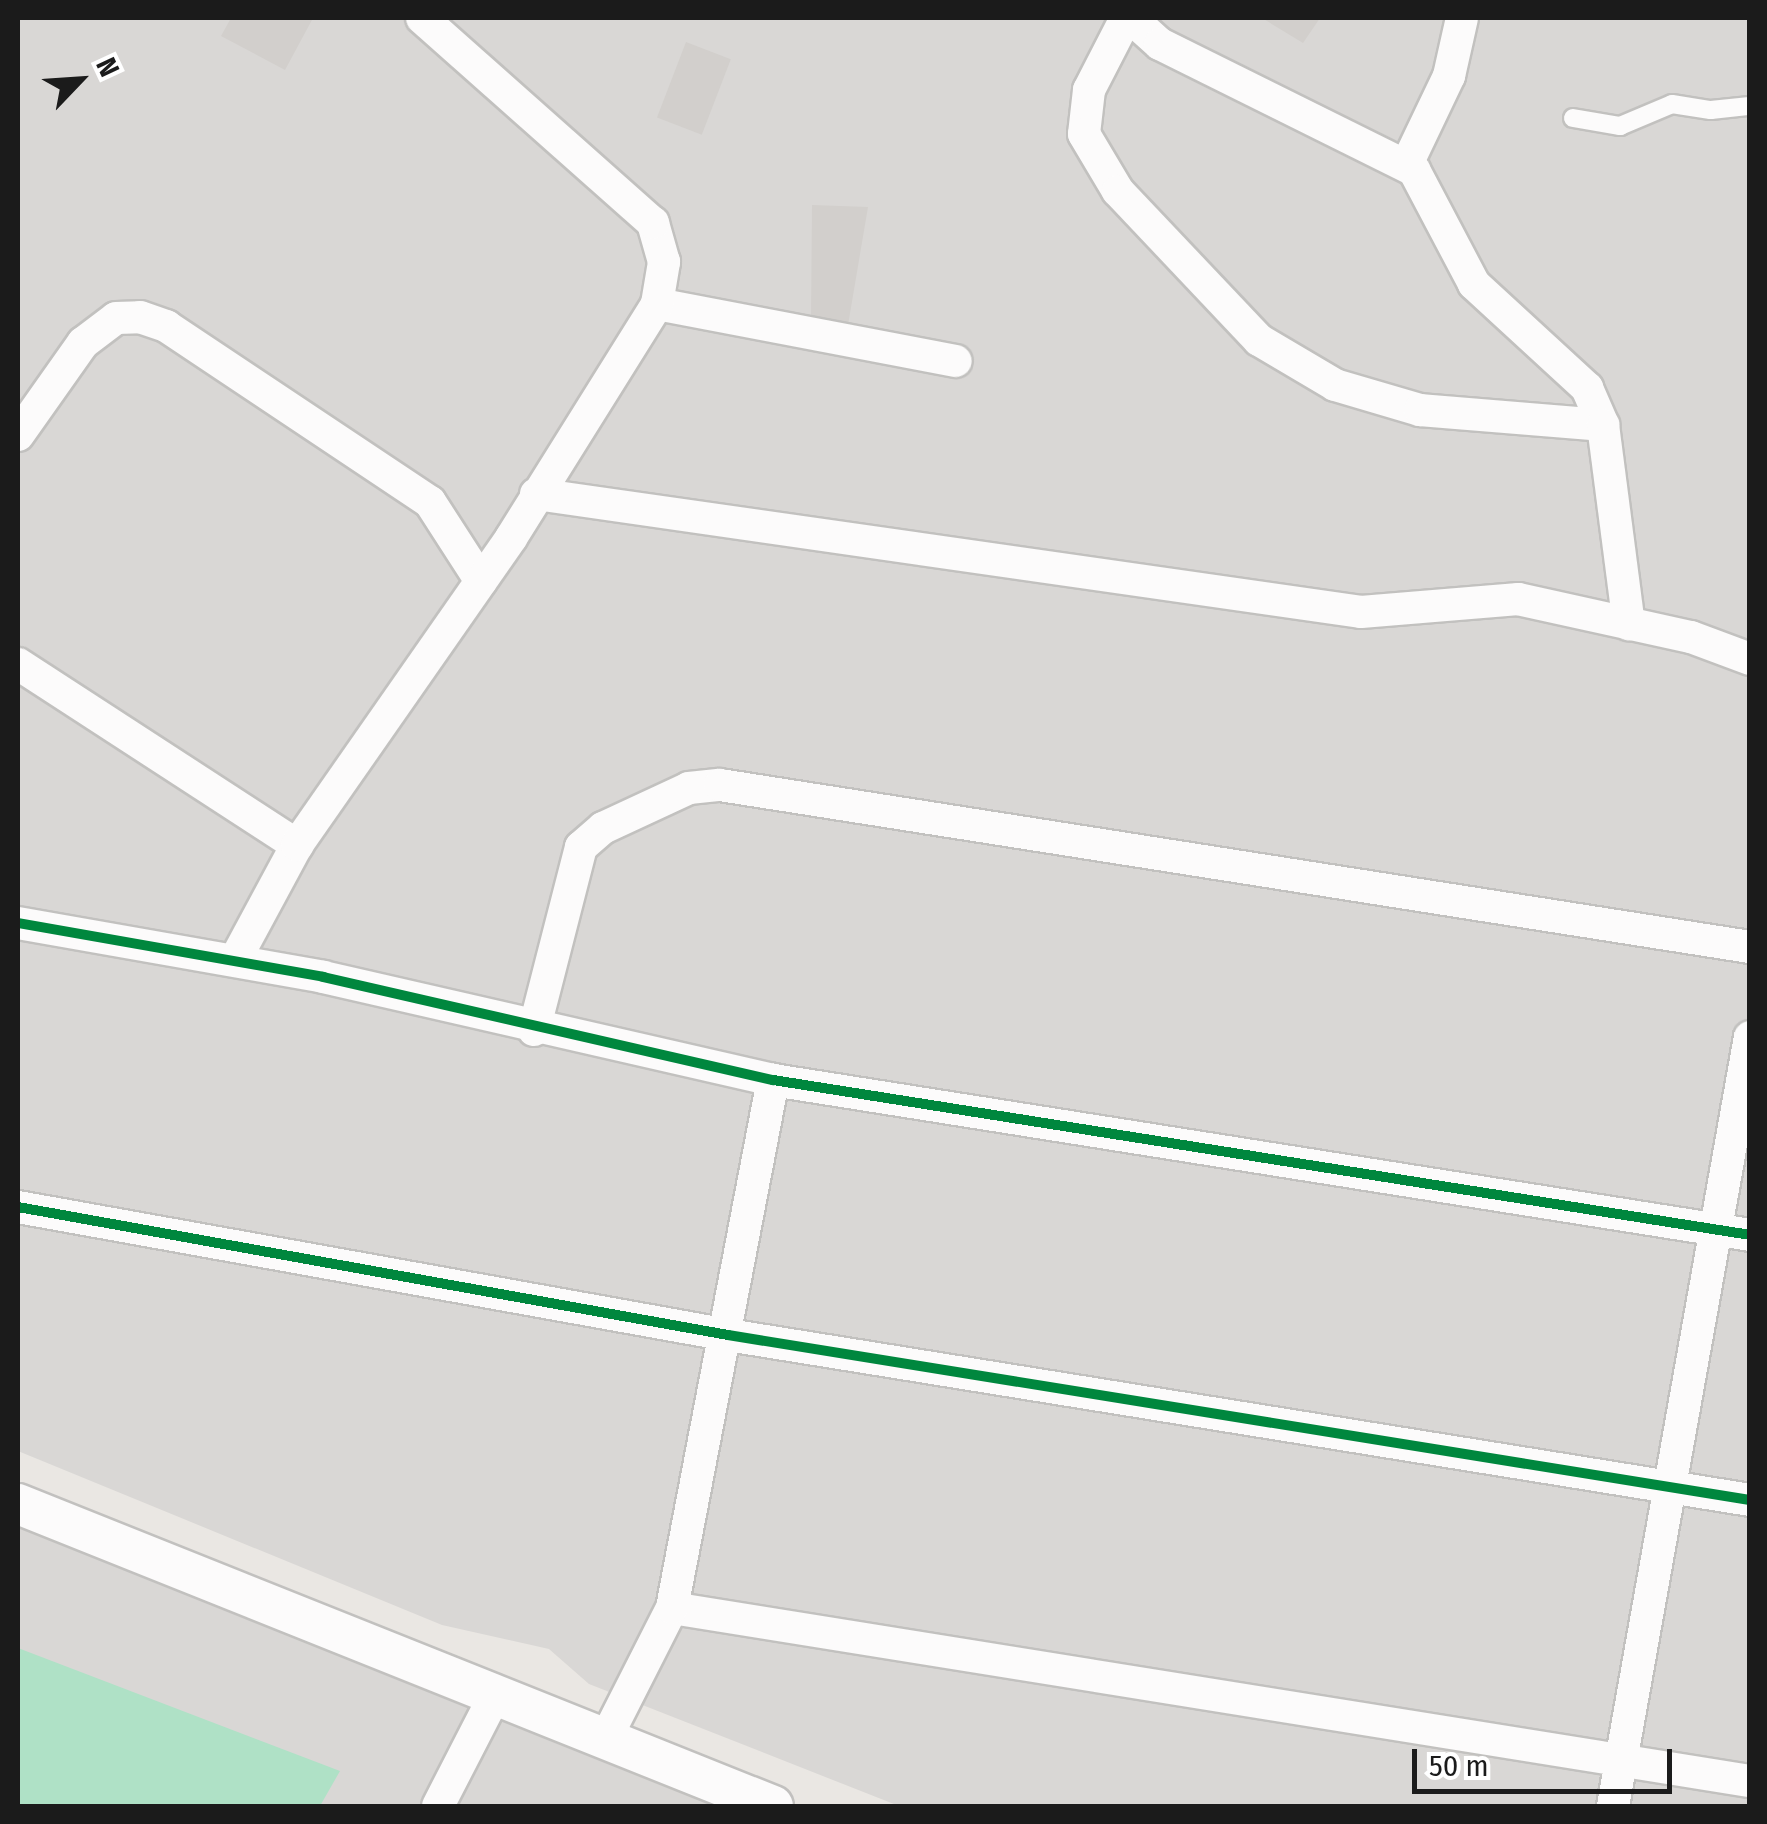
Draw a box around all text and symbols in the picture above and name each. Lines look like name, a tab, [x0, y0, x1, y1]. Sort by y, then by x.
north arrow	[30, 30, 130, 130]
text: N	[89, 53, 126, 82]
scale bar	[1417, 1729, 1677, 1791]
text: 50 m	[1429, 1748, 1489, 1784]

